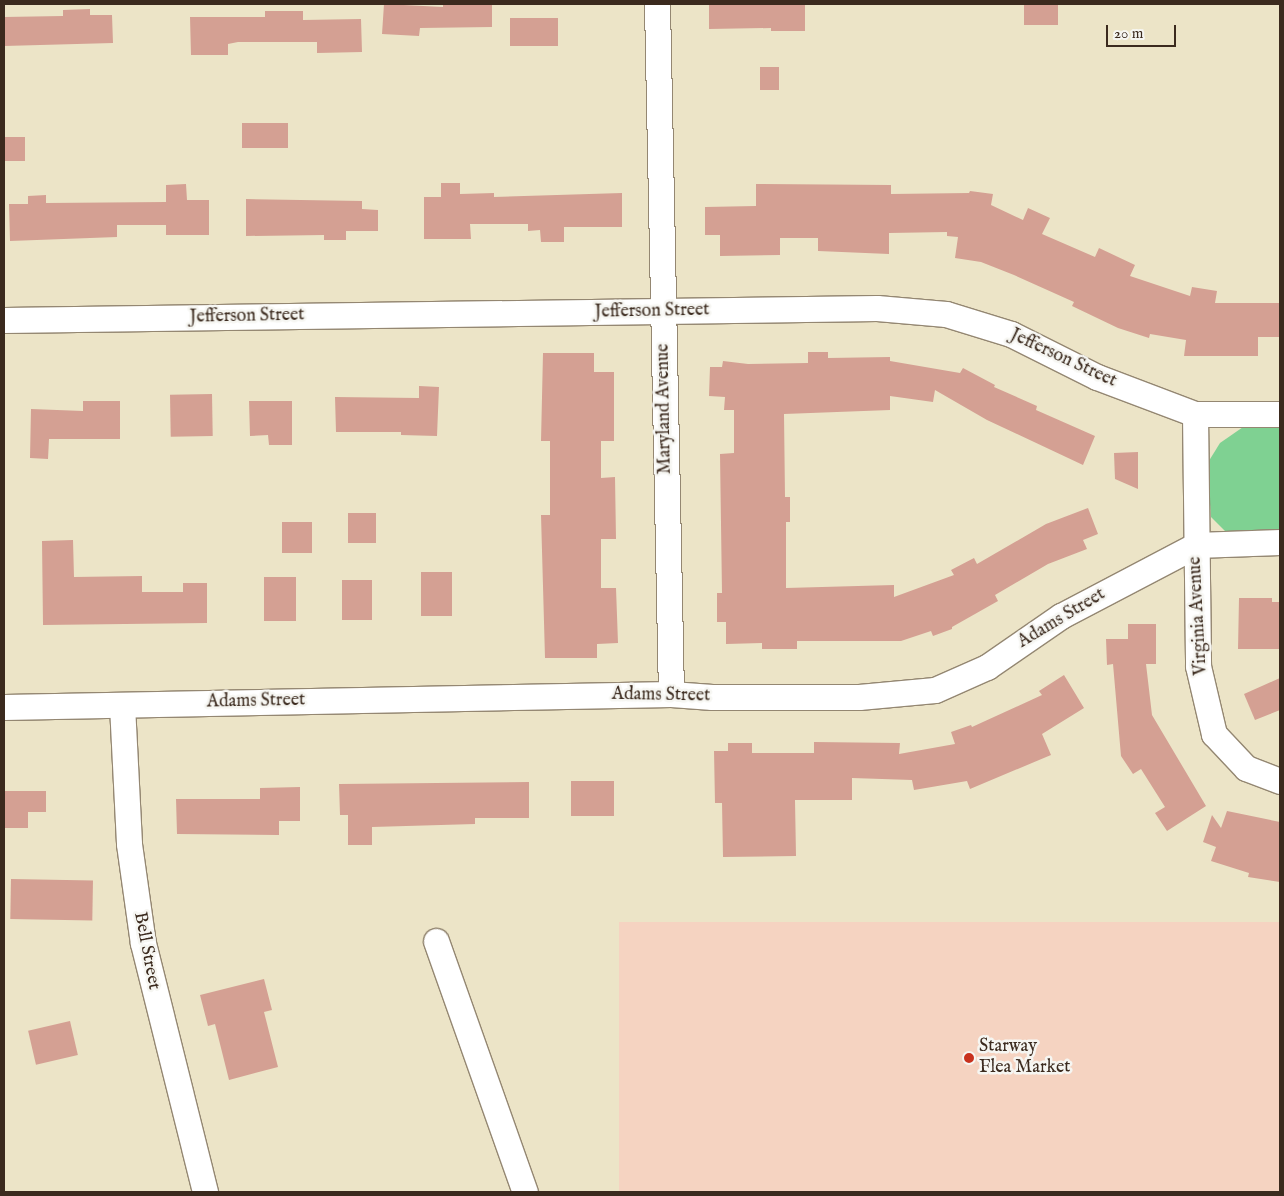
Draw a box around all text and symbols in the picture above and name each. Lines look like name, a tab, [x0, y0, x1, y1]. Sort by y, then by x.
scale bar	[1109, 15, 1179, 47]
text: 20 m	[1114, 24, 1143, 43]
street label: Jefferson Street	[594, 300, 710, 324]
street label: Jefferson Street	[189, 305, 305, 329]
street label: Jefferson Street	[1006, 325, 1120, 393]
street label: Maryland Avenue	[653, 343, 677, 475]
street label: Virginia Avenue	[1185, 556, 1213, 676]
street label: Adams Street	[1014, 584, 1110, 654]
street label: Adams Street	[612, 684, 710, 708]
street label: Adams Street	[207, 690, 305, 714]
street label: Bell Street	[128, 910, 164, 992]
place label: Starway Flea Market	[979, 1037, 1070, 1080]
marker: Starway Flea Market	[963, 1052, 975, 1064]

